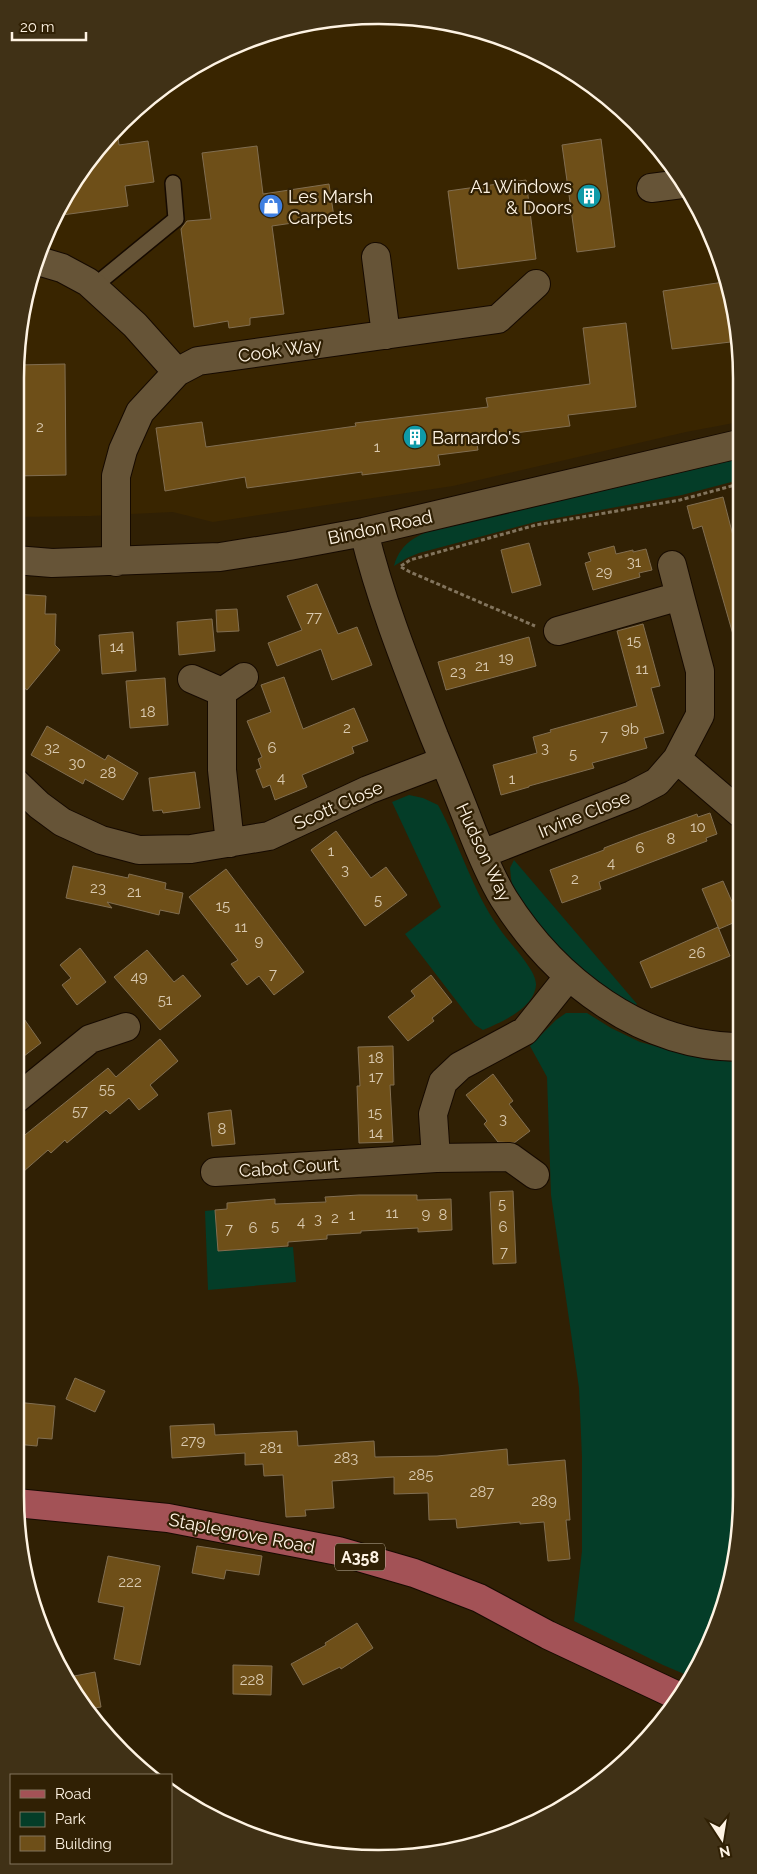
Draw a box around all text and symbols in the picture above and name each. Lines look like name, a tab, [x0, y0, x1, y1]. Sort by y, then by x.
scale bar	[12, 10, 86, 42]
text: 20 m	[20, 18, 55, 36]
place label: A1 Windows & Doors	[470, 176, 572, 218]
building icon: A1 Windows & Doors	[576, 183, 602, 209]
place label: Les Marsh Carpets	[288, 186, 373, 228]
shop icon: Les Marsh Carpets	[258, 193, 284, 219]
street label: Cook Way	[237, 334, 324, 366]
house number: 2	[36, 418, 44, 436]
building icon: Barnardo's	[402, 424, 428, 450]
place label: Barnardo's	[432, 427, 520, 448]
house number: 1	[374, 438, 381, 456]
street label: Bindon Road	[326, 506, 434, 548]
house number: 31	[627, 553, 642, 571]
house number: 29	[596, 563, 613, 581]
house number: 77	[306, 608, 322, 626]
house number: 15	[627, 632, 641, 650]
house number: 14	[110, 638, 124, 656]
house number: 19	[498, 649, 514, 667]
house number: 21	[475, 657, 490, 675]
house number: 11	[636, 660, 649, 678]
house number: 23	[450, 663, 466, 681]
house number: 18	[140, 703, 156, 721]
house number: 2	[343, 719, 351, 737]
house number: 9b	[621, 720, 639, 738]
house number: 7	[600, 727, 608, 745]
house number: 32	[44, 739, 60, 757]
house number: 6	[267, 739, 277, 757]
house number: 3	[541, 739, 549, 757]
house number: 5	[569, 745, 577, 763]
house number: 30	[68, 754, 86, 772]
house number: 28	[100, 764, 116, 782]
house number: 4	[277, 769, 285, 787]
house number: 1	[509, 770, 516, 788]
street label: Scott Close	[290, 776, 386, 834]
street label: Irvine Close	[535, 786, 633, 842]
street label: Hudson Way	[452, 799, 516, 905]
house number: 10	[690, 818, 706, 836]
house number: 8	[667, 830, 676, 848]
house number: 6	[635, 839, 645, 857]
house number: 1	[328, 842, 335, 860]
house number: 4	[607, 854, 615, 872]
house number: 3	[341, 861, 349, 879]
house number: 2	[571, 870, 579, 888]
house number: 23	[90, 879, 106, 897]
house number: 21	[127, 883, 142, 901]
house number: 5	[374, 891, 382, 909]
house number: 15	[216, 897, 230, 915]
house number: 11	[235, 918, 248, 936]
house number: 9	[255, 932, 264, 950]
house number: 26	[689, 944, 705, 962]
house number: 7	[269, 965, 277, 983]
house number: 49	[131, 968, 148, 986]
house number: 51	[158, 991, 173, 1009]
house number: 18	[368, 1049, 384, 1067]
house number: 17	[369, 1068, 383, 1086]
house number: 55	[99, 1080, 115, 1098]
house number: 57	[72, 1102, 88, 1120]
house number: 15	[368, 1104, 382, 1122]
house number: 3	[499, 1110, 507, 1128]
house number: 8	[218, 1120, 227, 1138]
house number: 14	[369, 1124, 383, 1142]
street label: Cabot Court	[238, 1153, 340, 1181]
house number: 5	[498, 1195, 506, 1213]
house number: 11	[386, 1204, 399, 1222]
house number: 9	[422, 1205, 431, 1223]
house number: 1	[349, 1206, 356, 1224]
house number: 8	[439, 1206, 448, 1224]
house number: 2	[331, 1209, 339, 1227]
house number: 3	[314, 1210, 322, 1228]
house number: 4	[297, 1213, 305, 1231]
house number: 5	[271, 1217, 279, 1235]
house number: 6	[498, 1218, 508, 1236]
house number: 6	[248, 1219, 258, 1237]
house number: 7	[225, 1220, 233, 1238]
house number: 7	[500, 1243, 508, 1261]
house number: 279	[181, 1432, 205, 1450]
house number: 281	[259, 1439, 283, 1457]
house number: 283	[334, 1449, 358, 1467]
house number: 285	[409, 1466, 433, 1484]
house number: 287	[470, 1483, 494, 1501]
house number: 289	[531, 1492, 557, 1510]
street label: Staplegrove Road	[167, 1509, 317, 1557]
road number: A358	[335, 1544, 385, 1570]
house number: 222	[118, 1573, 142, 1591]
house number: 228	[240, 1671, 264, 1689]
legend	[10, 1774, 172, 1864]
text: Road	[55, 1785, 91, 1803]
text: Park	[55, 1810, 86, 1828]
north arrow	[697, 1814, 747, 1864]
text: Building	[55, 1835, 112, 1853]
text: N	[718, 1843, 732, 1861]

